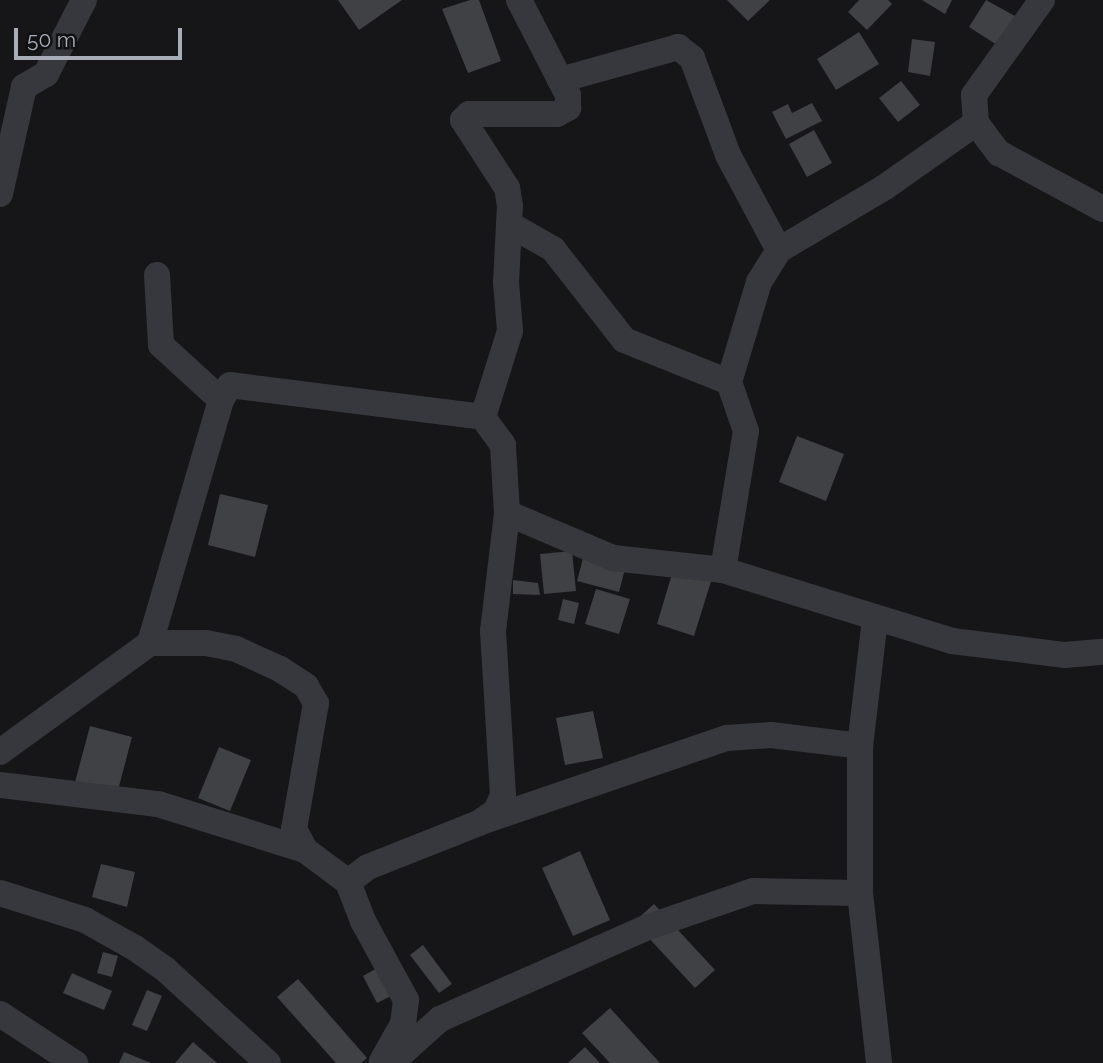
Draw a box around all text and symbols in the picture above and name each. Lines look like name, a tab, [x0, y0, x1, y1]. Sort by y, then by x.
scale bar	[18, 14, 186, 58]
text: 50 m	[27, 27, 76, 52]

